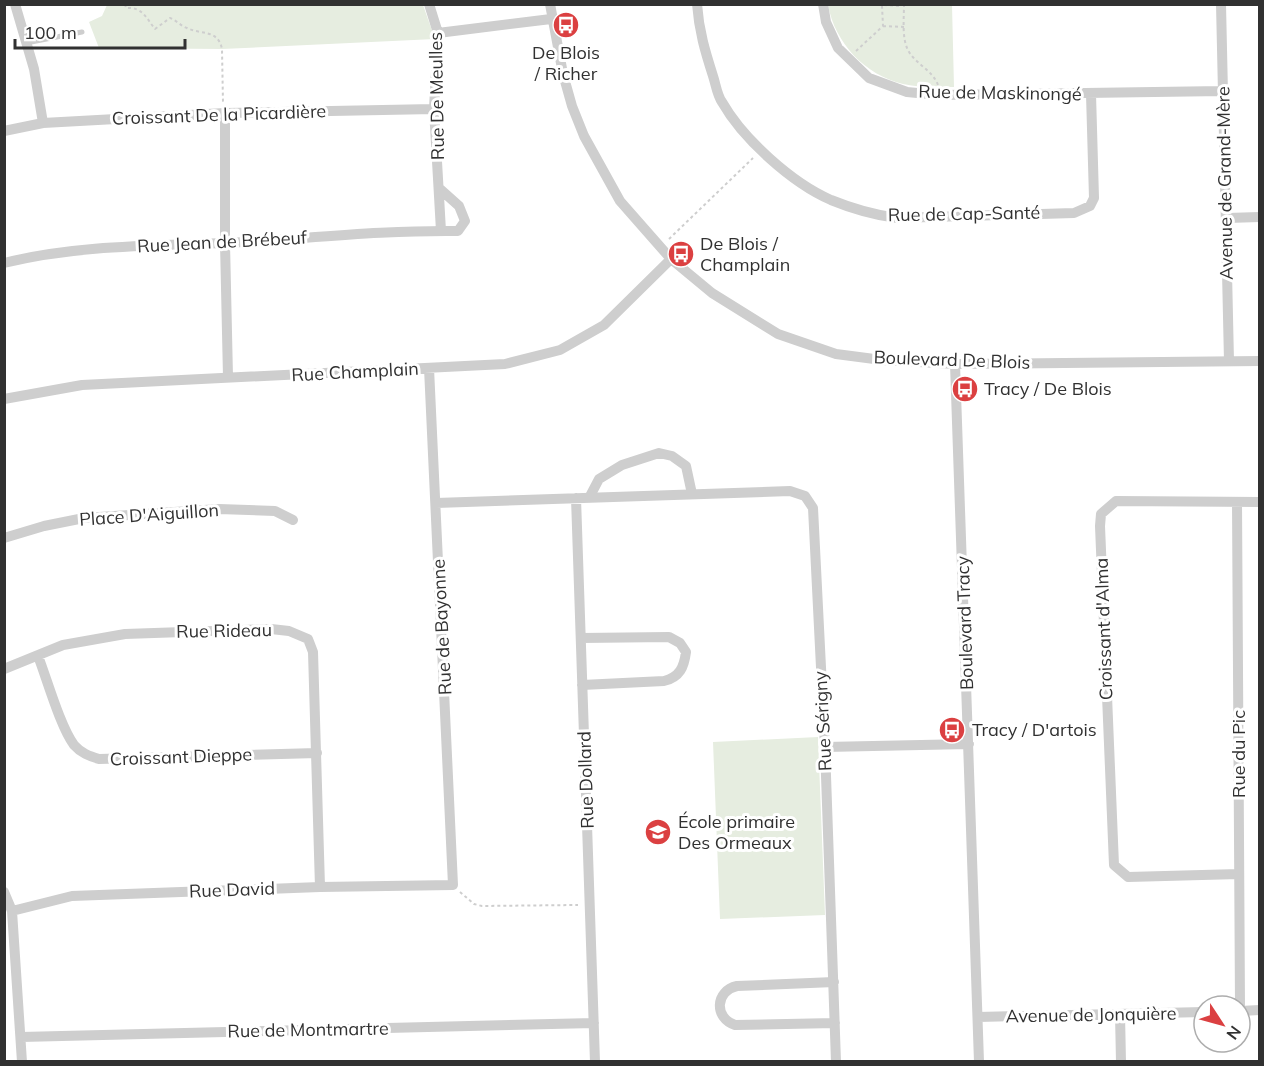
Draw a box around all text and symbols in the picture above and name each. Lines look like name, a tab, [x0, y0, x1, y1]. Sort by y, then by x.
bus stop icon: De Blois / Richer	[551, 10, 581, 40]
scale bar	[15, 12, 184, 50]
text: 100 m	[24, 21, 77, 44]
street label: Rue De Meulles	[424, 32, 449, 160]
place label: De Blois / Richer	[532, 41, 600, 85]
street label: Rue de Maskinongé	[918, 80, 1082, 105]
street label: Avenue de Grand-Mère	[1211, 86, 1238, 280]
street label: Croissant De la Picardière	[111, 99, 326, 130]
street label: Rue de Cap-Santé	[888, 201, 1040, 226]
street label: Rue Jean de Brébeuf	[137, 226, 308, 257]
place label: De Blois / Champlain	[700, 232, 790, 276]
bus stop icon: De Blois / Champlain	[666, 239, 696, 269]
street label: Boulevard De Blois	[873, 345, 1031, 374]
street label: Rue Champlain	[291, 357, 419, 386]
bus stop icon: Tracy / De Blois	[950, 374, 980, 404]
place label: Tracy / De Blois	[984, 377, 1112, 400]
street label: Place D'Aiguillon	[78, 498, 220, 531]
street label: Boulevard Tracy	[951, 555, 978, 691]
street label: Croissant d'Alma	[1090, 557, 1117, 701]
street label: Rue de Bayonne	[426, 558, 457, 696]
street label: Rue Rideau	[176, 618, 272, 643]
street label: Rue Sérigny	[808, 670, 837, 772]
street label: Rue du Pic	[1227, 710, 1250, 798]
bus stop icon: Tracy / D'artois	[937, 715, 967, 745]
place label: Tracy / D'artois	[972, 718, 1097, 741]
street label: Rue Dollard	[572, 731, 599, 829]
street label: Croissant Dieppe	[109, 743, 253, 770]
place label: École primaire Des Ormeaux	[678, 810, 795, 854]
school or university icon: École primaire Des Ormeaux	[643, 817, 673, 847]
street label: Rue David	[189, 877, 275, 902]
north arrow	[1192, 994, 1252, 1054]
street label: Avenue de Jonquière	[1005, 1002, 1177, 1027]
street label: Rue de Montmartre	[227, 1017, 389, 1042]
text: N	[1222, 1022, 1246, 1044]

